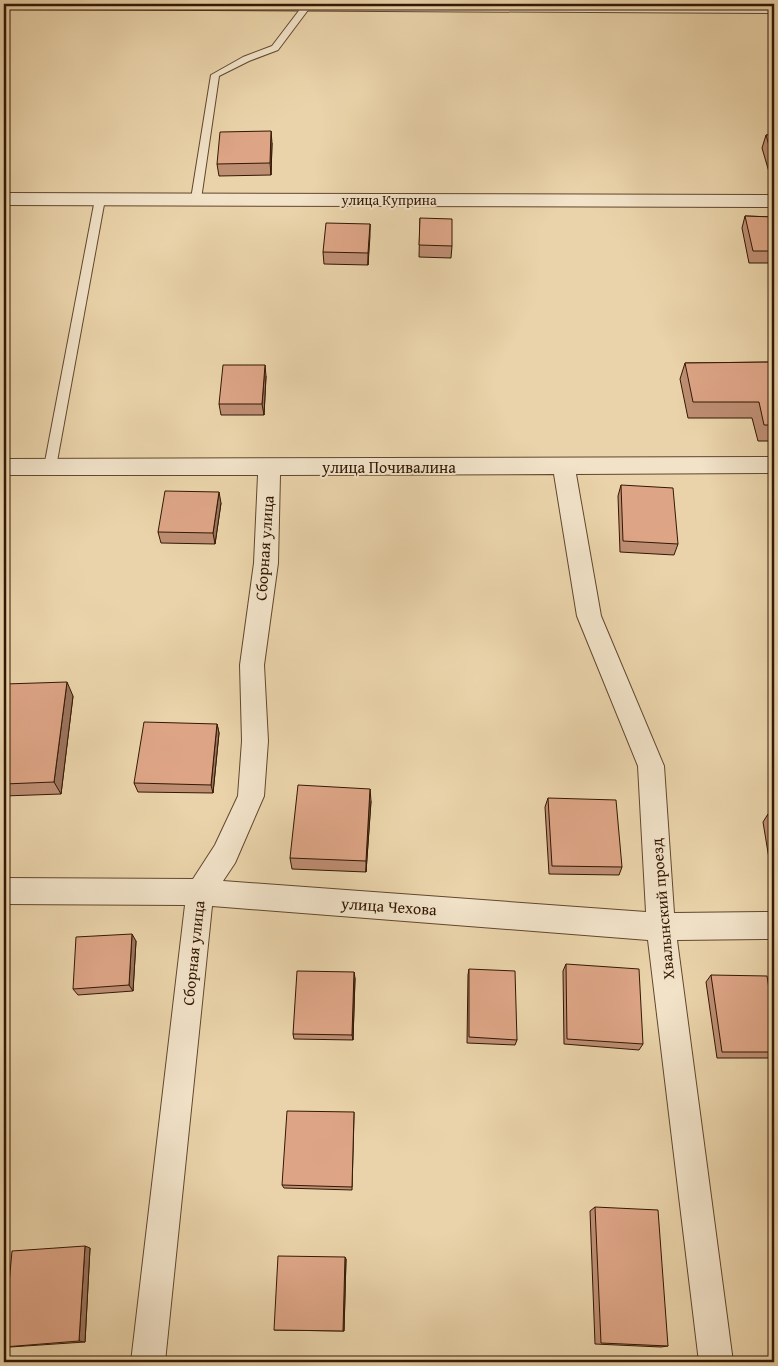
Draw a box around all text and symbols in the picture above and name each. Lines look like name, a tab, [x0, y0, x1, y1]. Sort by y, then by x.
street label: улица Куприна	[340, 190, 437, 210]
street label: улица Почивалина	[321, 455, 456, 479]
street label: Сборная улица	[248, 494, 280, 601]
street label: Хвалынский проезд	[644, 837, 680, 981]
street label: улица Чехова	[339, 891, 438, 921]
street label: Сборная улица	[176, 899, 210, 1007]

